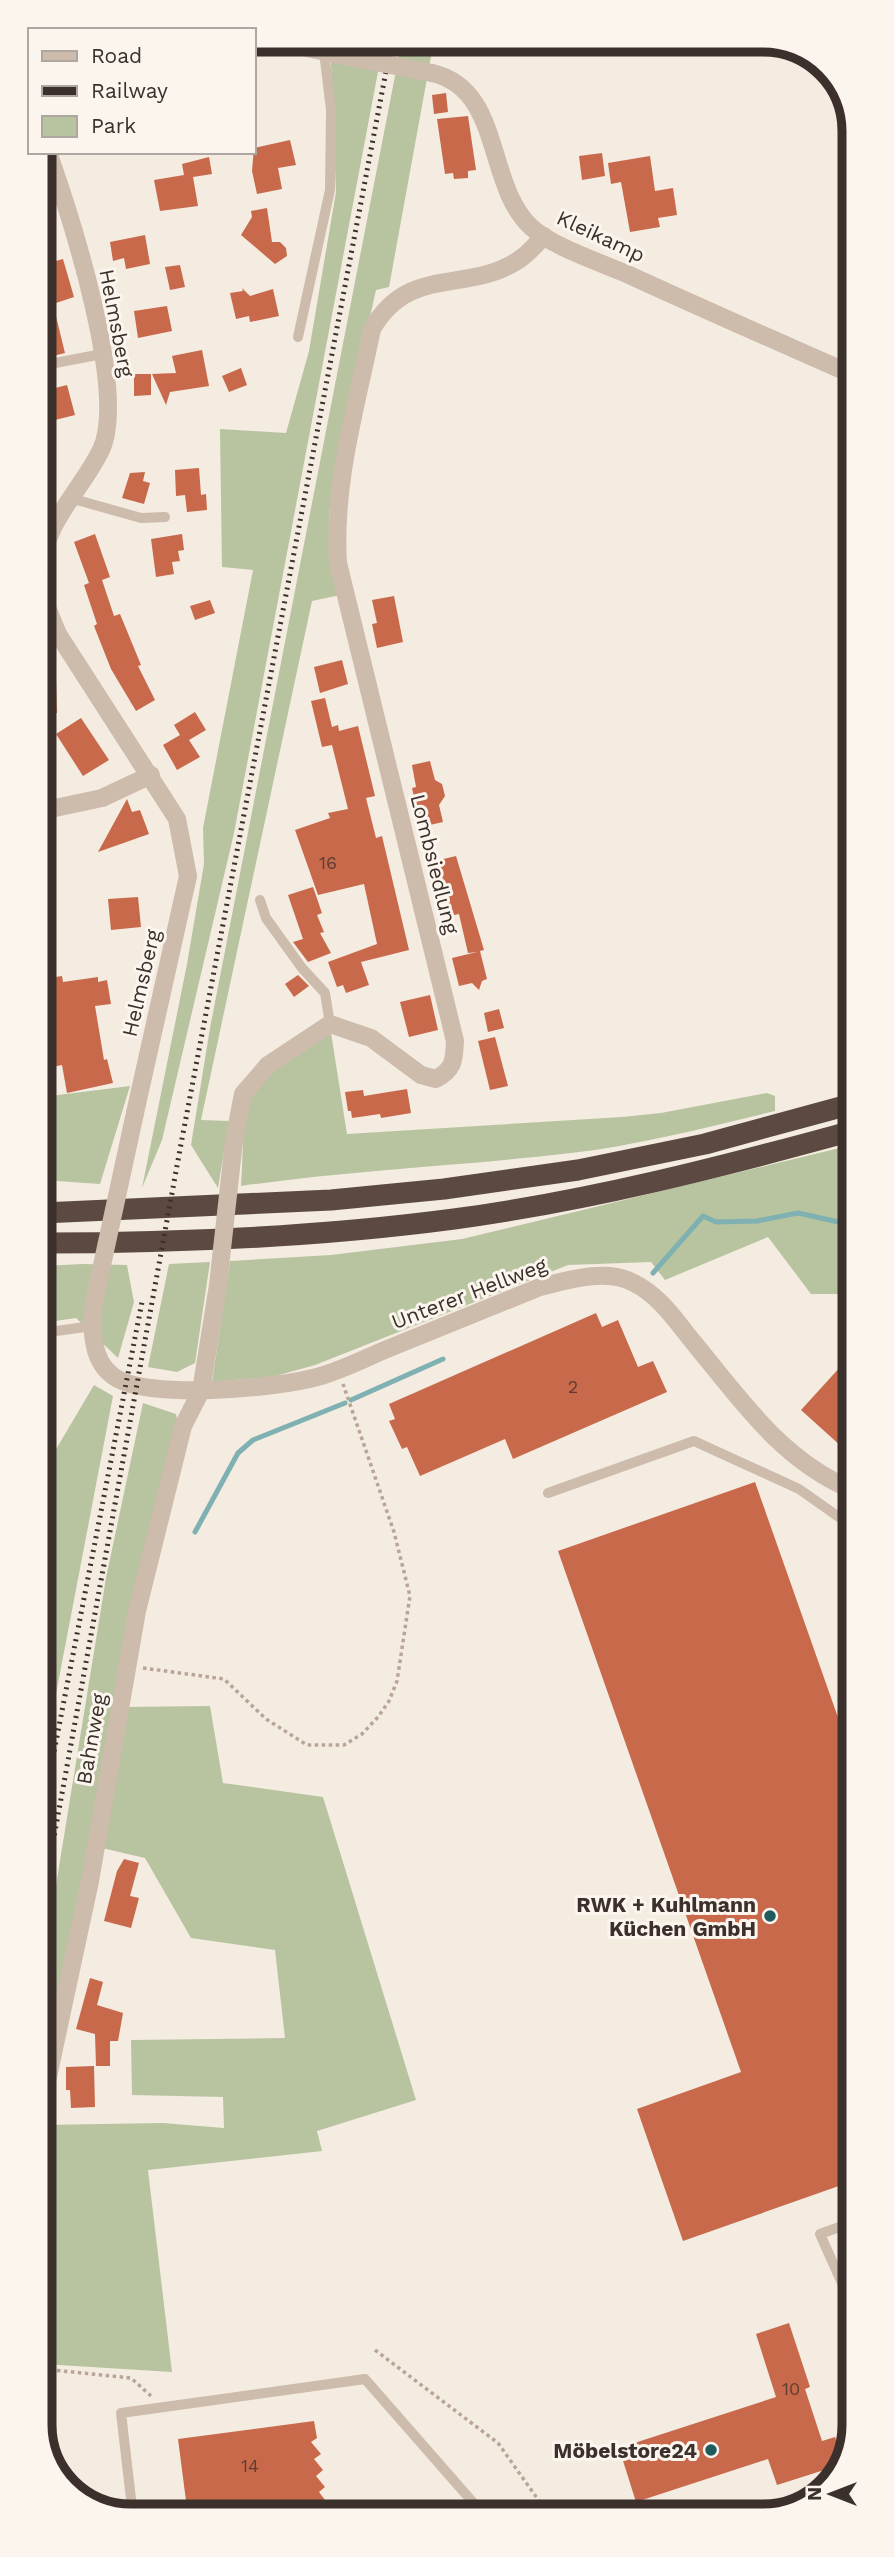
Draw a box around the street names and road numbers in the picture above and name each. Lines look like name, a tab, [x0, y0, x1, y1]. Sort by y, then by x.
street label: Kleikamp	[553, 205, 649, 267]
street label: Helmsberg	[94, 267, 140, 380]
street label: Lombsiedlung	[406, 791, 465, 937]
street label: Helmsberg	[117, 926, 166, 1039]
street label: Unterer Hellweg	[388, 1252, 551, 1334]
street label: Bahnweg	[71, 1691, 111, 1786]

